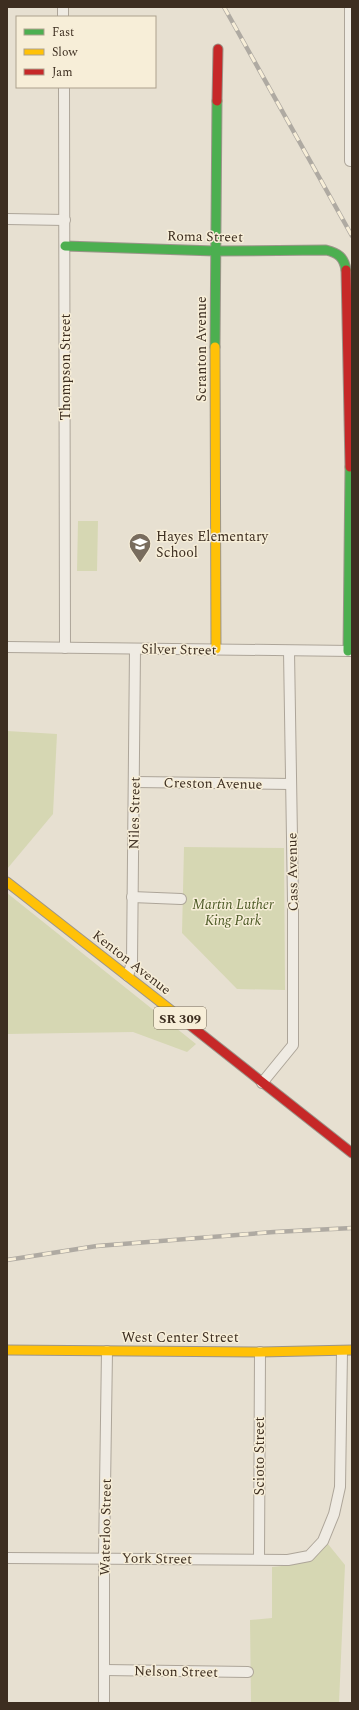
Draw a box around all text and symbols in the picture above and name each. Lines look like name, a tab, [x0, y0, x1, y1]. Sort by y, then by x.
legend	[16, 16, 156, 88]
text: Fast	[52, 23, 74, 42]
text: Slow	[52, 43, 78, 62]
text: Jam	[52, 63, 73, 82]
street label: Roma Street	[167, 225, 243, 248]
street label: Scranton Avenue	[191, 296, 212, 402]
street label: Thompson Street	[55, 313, 76, 421]
place label: Hayes Elementary School	[156, 526, 270, 563]
school or university icon: Hayes Elementary School	[127, 531, 153, 564]
street label: Silver Street	[141, 638, 217, 661]
street label: Creston Avenue	[163, 772, 263, 795]
street label: Niles Street	[123, 776, 146, 850]
street label: Cass Avenue	[281, 832, 304, 912]
park label: Martin Luther King Park	[192, 894, 274, 931]
street label: Kenton Avenue	[88, 925, 176, 1000]
road number: SR 309	[154, 1007, 206, 1029]
street label: West Center Street	[121, 1327, 239, 1348]
street label: Scioto Street	[249, 1416, 270, 1496]
street label: Waterloo Street	[94, 1478, 117, 1576]
street label: York Street	[122, 1547, 192, 1570]
street label: Nelson Street	[134, 1660, 218, 1683]

